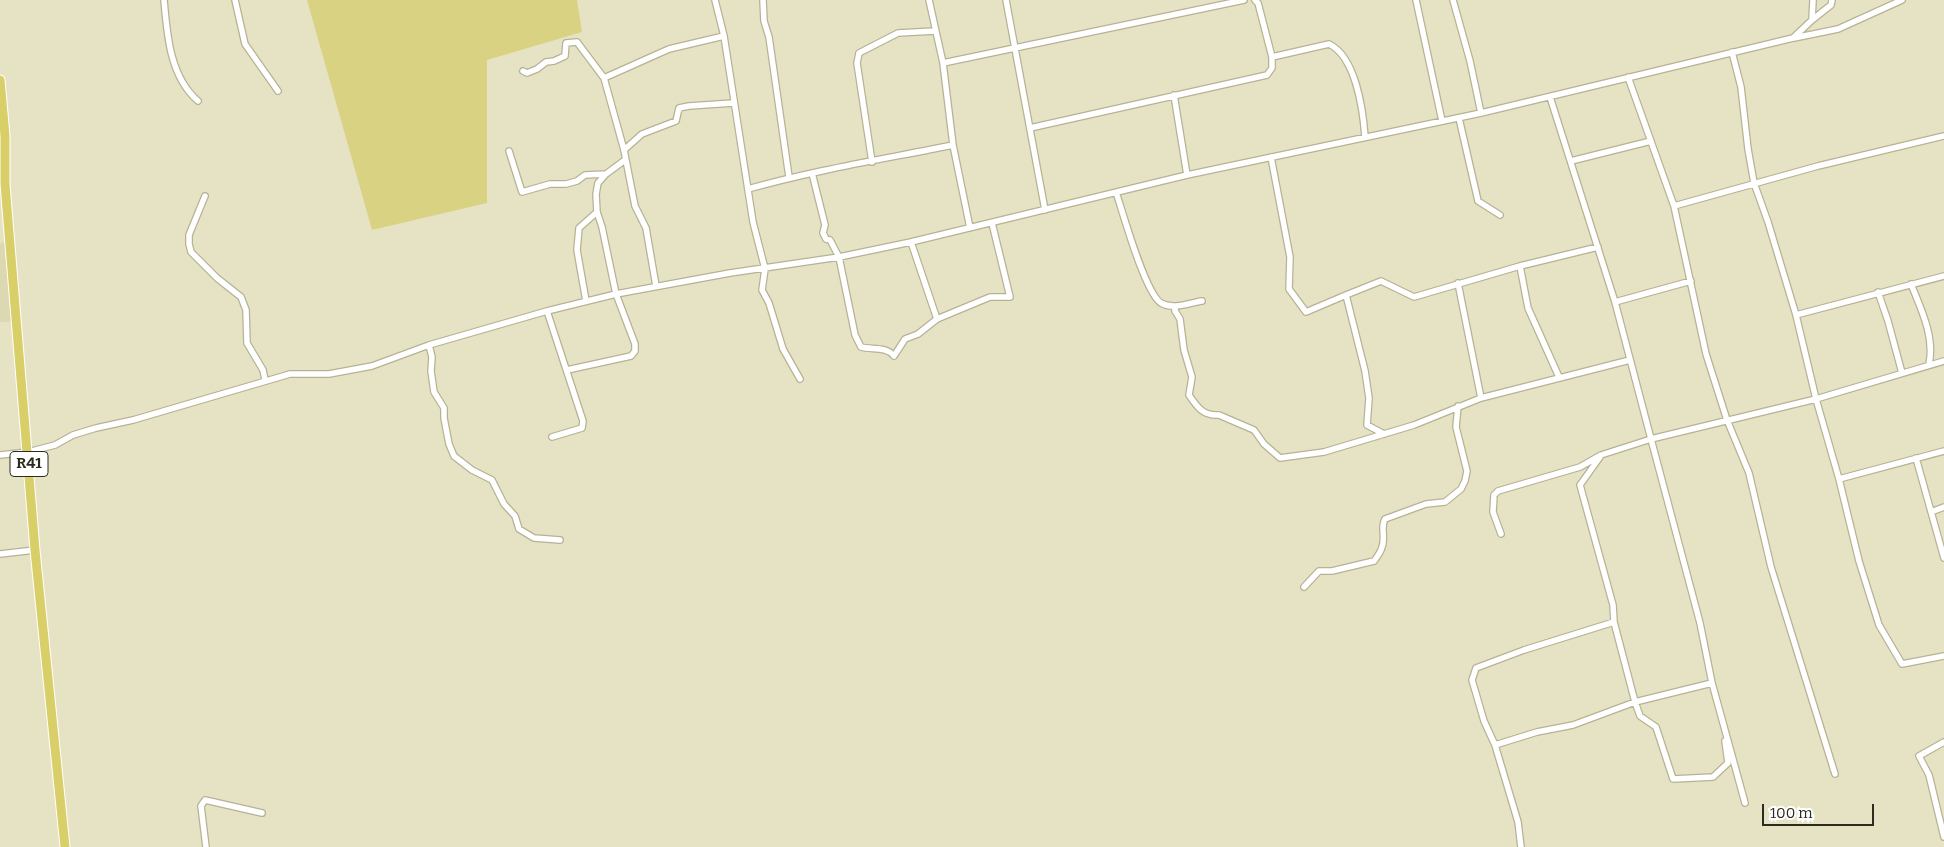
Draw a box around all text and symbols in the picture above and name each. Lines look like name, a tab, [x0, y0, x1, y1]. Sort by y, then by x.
road number: R41	[10, 452, 48, 476]
scale bar	[1764, 794, 1876, 826]
text: 100 m	[1770, 804, 1813, 822]

